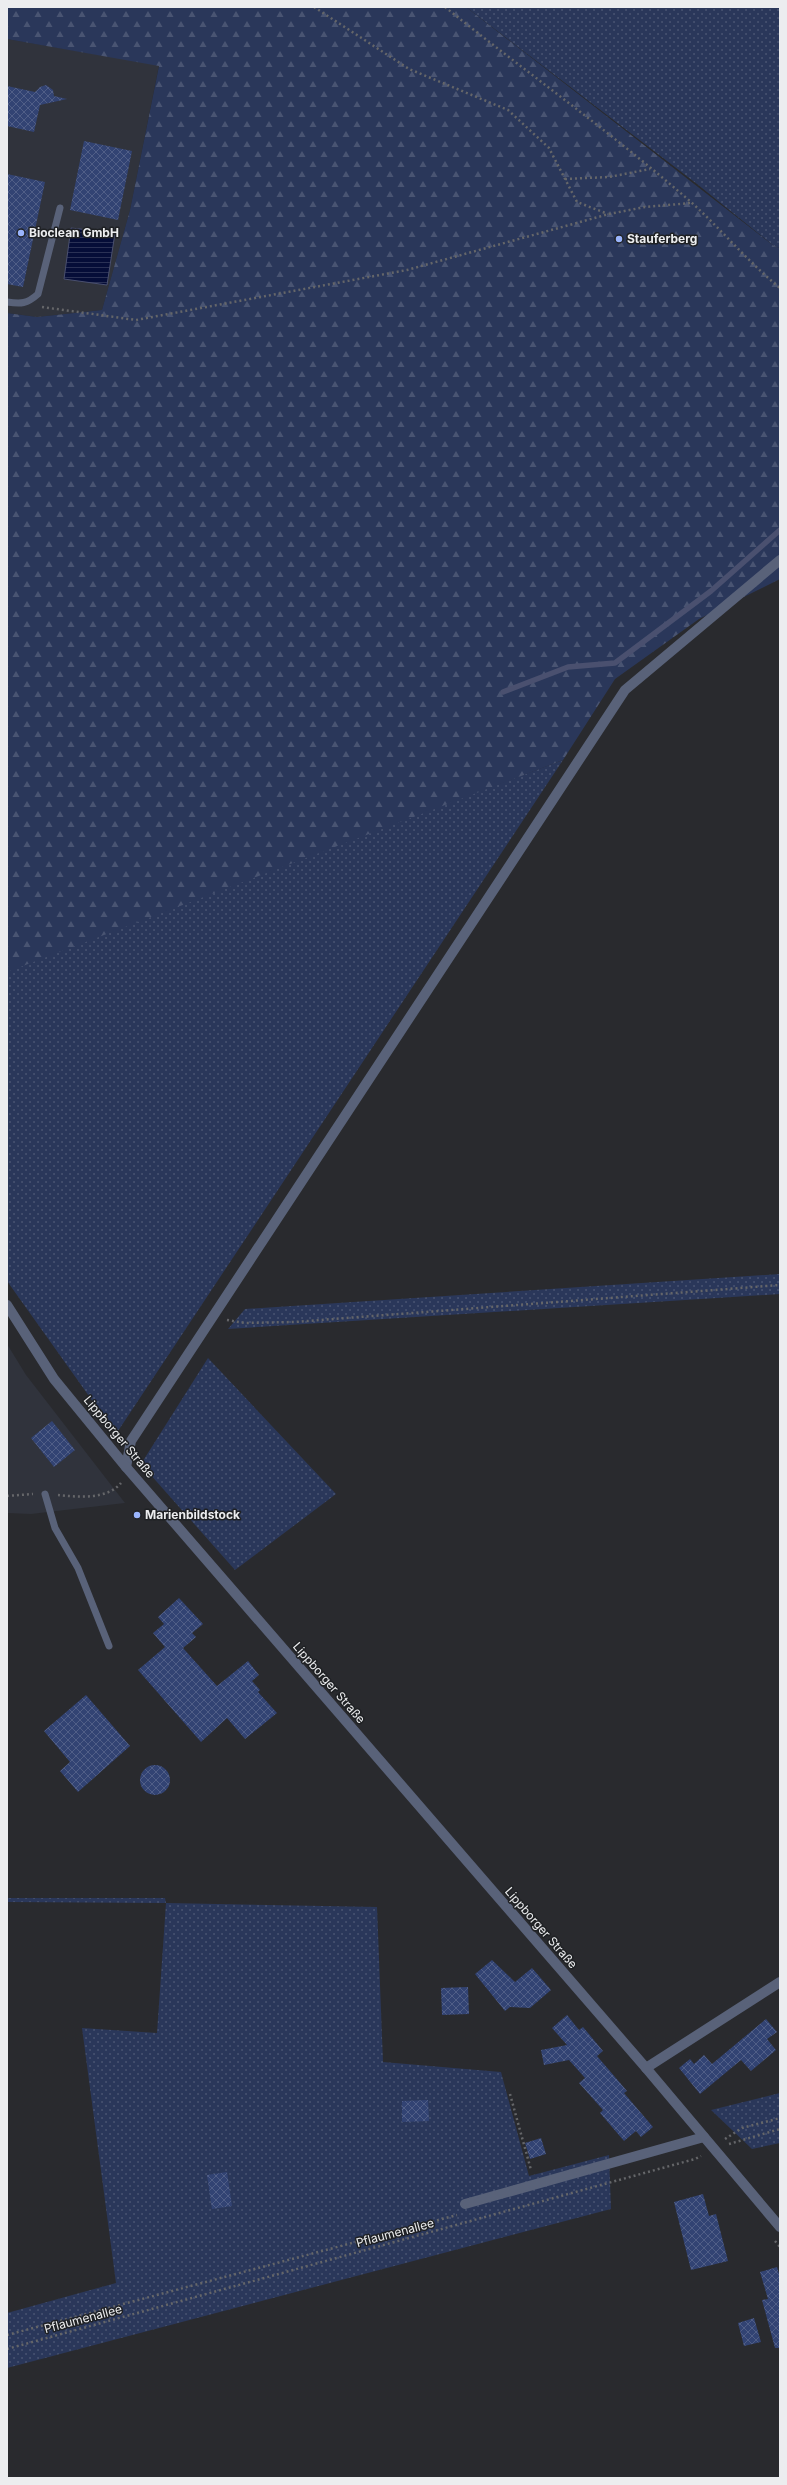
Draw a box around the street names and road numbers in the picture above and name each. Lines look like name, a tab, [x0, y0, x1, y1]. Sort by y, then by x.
street label: Lippborger Straße	[81, 1392, 158, 1481]
street label: Lippborger Straße	[290, 1639, 369, 1726]
street label: Lippborger Straße	[502, 1884, 581, 1971]
street label: Pflaumenallee	[354, 2215, 435, 2250]
street label: Pflaumenallee	[42, 2301, 123, 2336]

